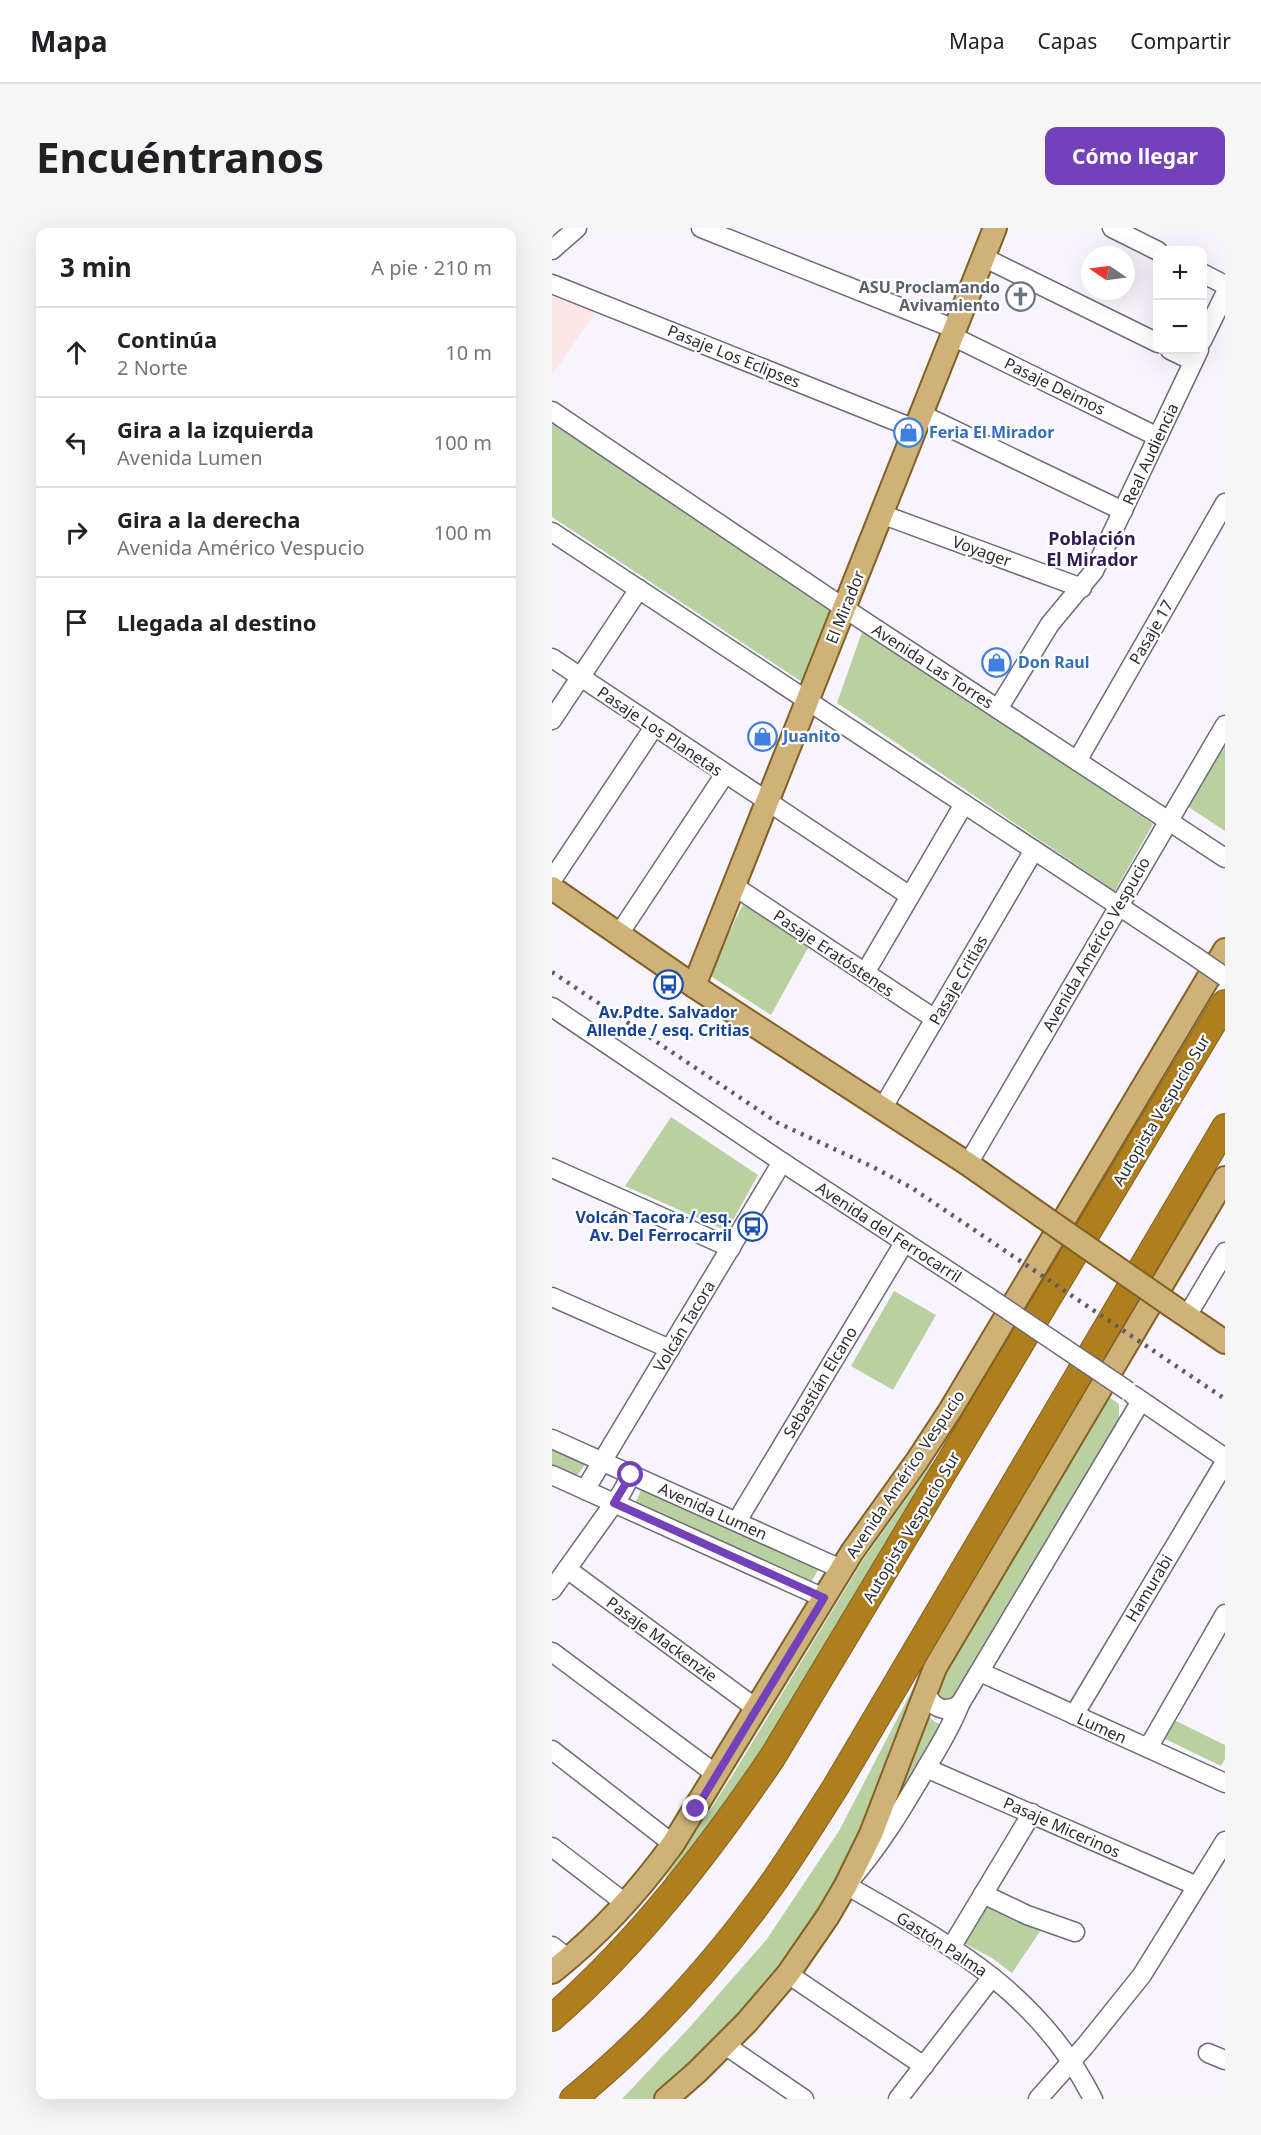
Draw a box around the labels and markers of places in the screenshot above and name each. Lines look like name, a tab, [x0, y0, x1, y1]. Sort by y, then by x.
place label: ASU Proclamando Avivamiento	[859, 276, 1000, 316]
church icon: ASU Proclamando Avivamiento	[1005, 280, 1037, 312]
shop icon: Feria El Mirador	[892, 416, 924, 448]
place label: Feria El Mirador	[929, 421, 1054, 443]
shop icon: Don Raul	[981, 646, 1013, 678]
place label: Don Raul	[1018, 651, 1090, 673]
shop icon: Juanito	[746, 720, 778, 752]
place label: Juanito	[781, 725, 840, 747]
bus stop icon: Av.Pdte. Salvador Allende / esq. Critias	[652, 968, 684, 1000]
place label: Av.Pdte. Salvador Allende / esq. Critias	[586, 1001, 750, 1041]
place label: Volcán Tacora / esq. Av. Del Ferrocarril	[575, 1206, 732, 1246]
bus stop icon: Volcán Tacora / esq. Av. Del Ferrocarril	[737, 1210, 769, 1242]

